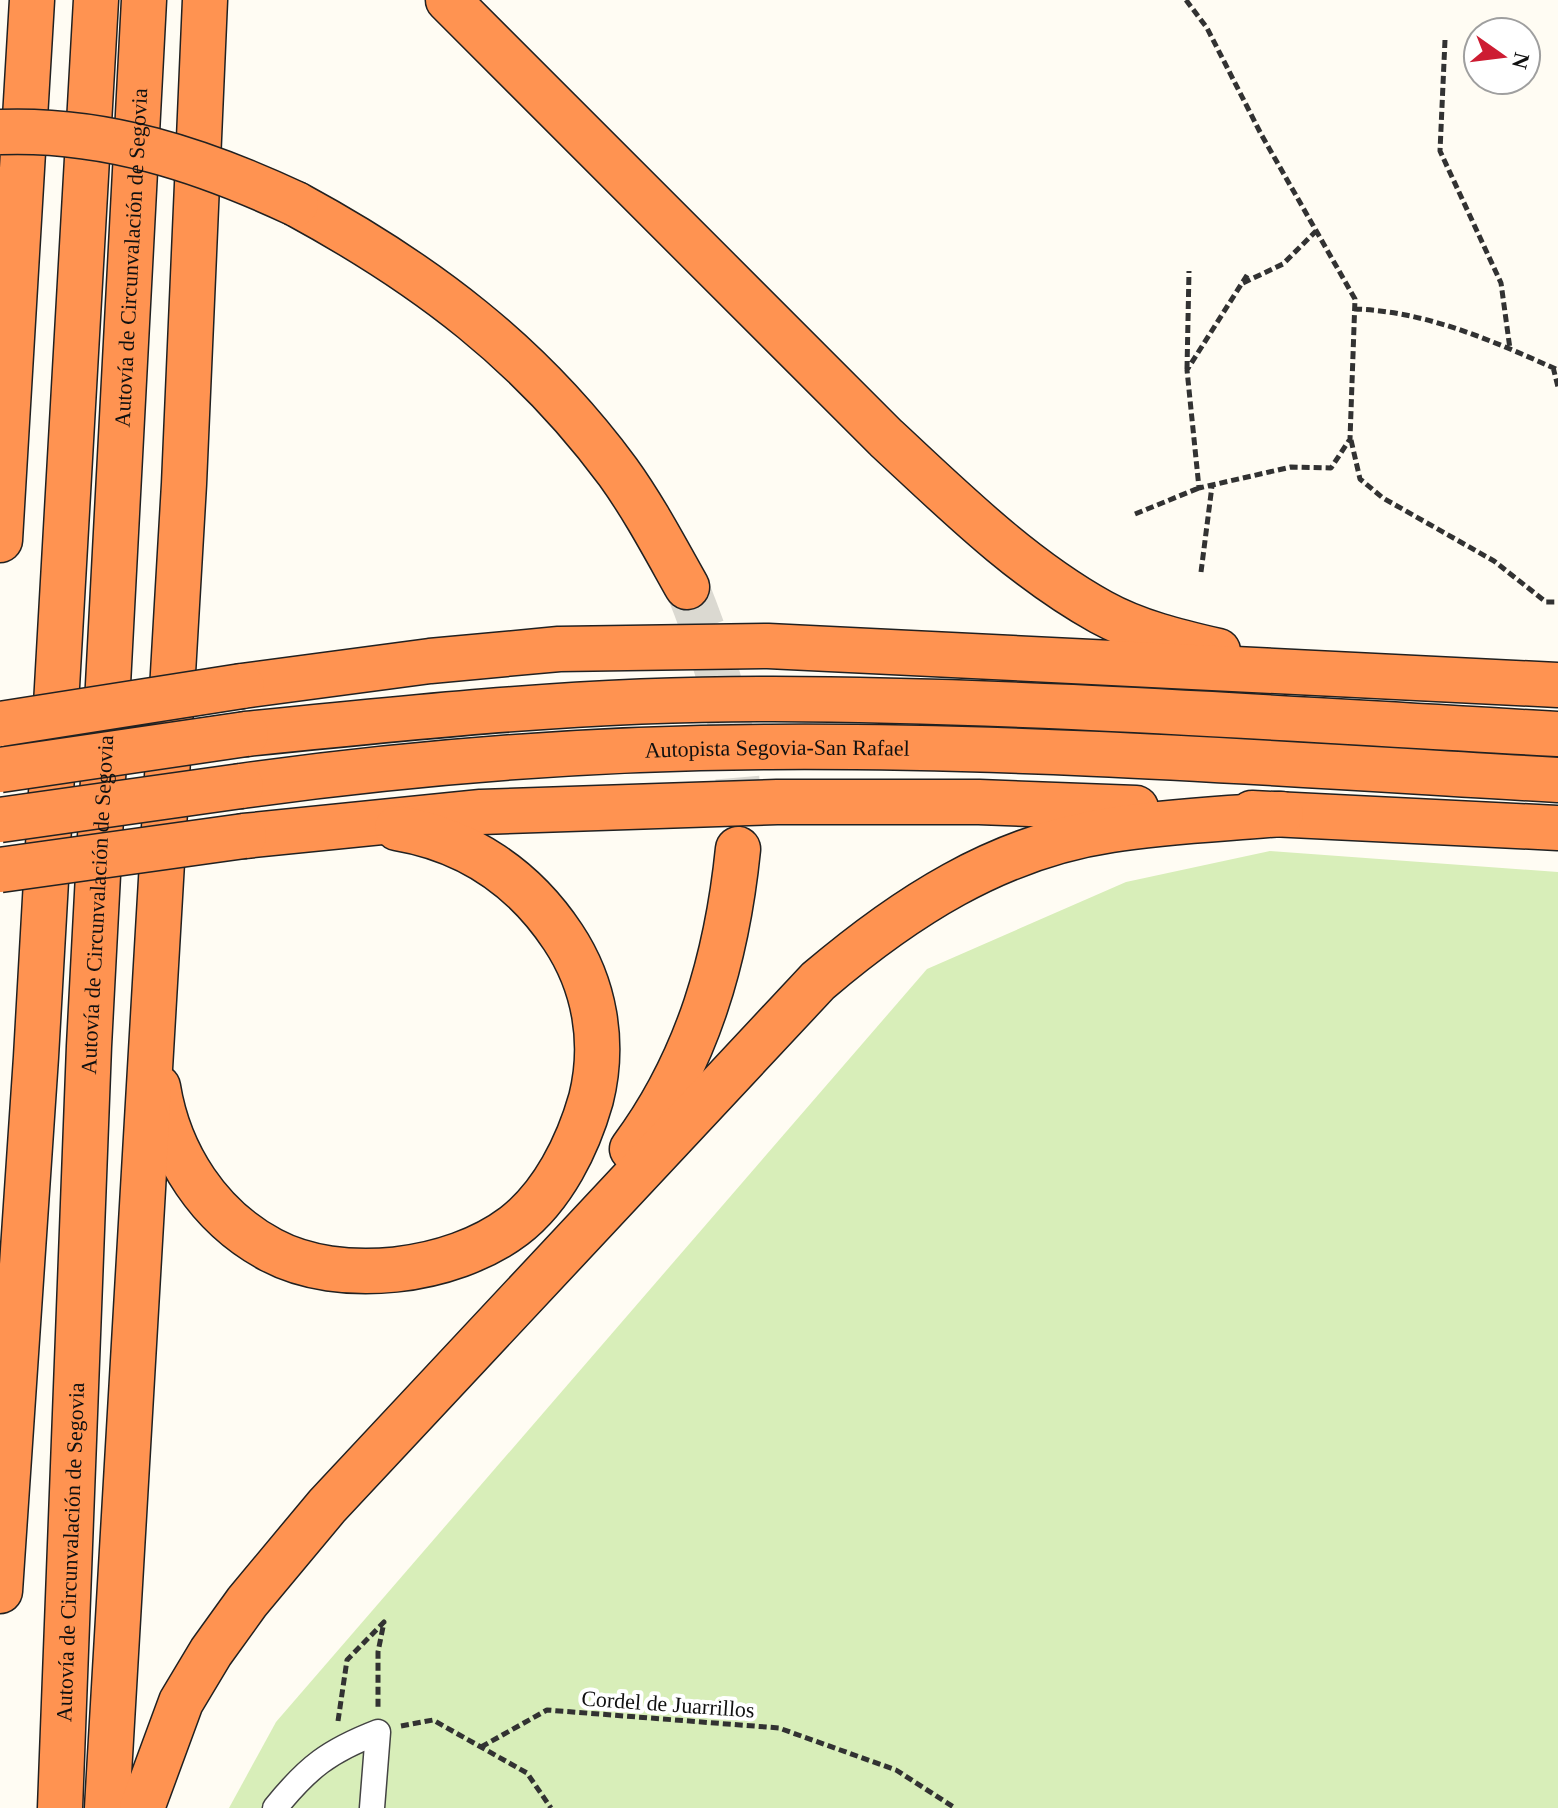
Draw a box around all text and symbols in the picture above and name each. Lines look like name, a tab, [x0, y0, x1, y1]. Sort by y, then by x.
north arrow	[1462, 16, 1542, 96]
text: N	[1507, 50, 1535, 72]
street label: Autovía de Circunvalación de Segovia	[109, 87, 152, 428]
street label: Autovía de Circunvalación de Segovia	[75, 734, 118, 1075]
street label: Autopista Segovia-San Rafael	[644, 734, 910, 762]
street label: Autovía de Circunvalación de Segovia	[51, 1382, 89, 1722]
street label: Cordel de Juarrillos	[581, 1685, 755, 1723]

